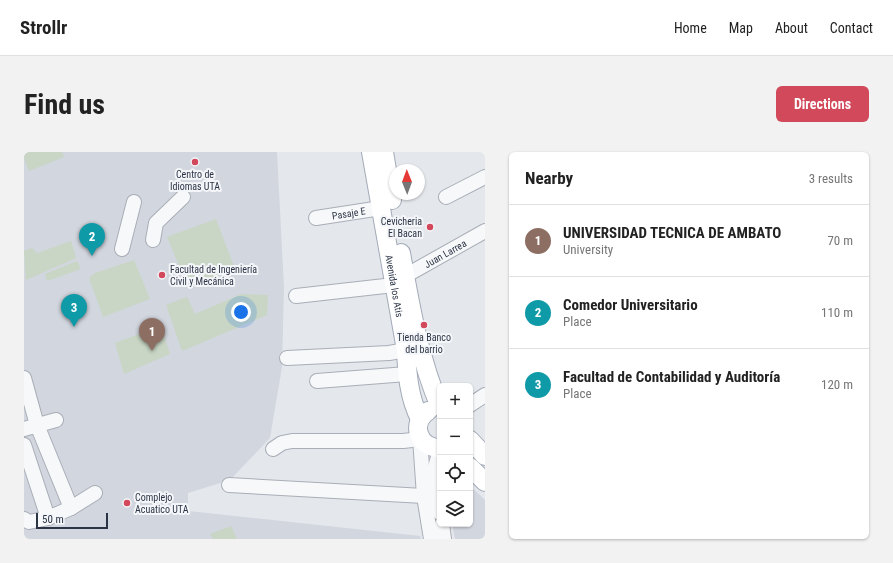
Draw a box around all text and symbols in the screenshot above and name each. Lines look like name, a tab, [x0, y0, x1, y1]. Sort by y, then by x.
text: Strollr	[20, 16, 67, 39]
text: Home	[674, 20, 707, 36]
text: Map	[729, 20, 753, 36]
text: About	[775, 20, 808, 36]
text: Contact	[830, 20, 873, 36]
button: Directions	[776, 86, 869, 122]
text: Find us	[24, 88, 105, 121]
marker: Centro de Idiomas UTA	[190, 157, 200, 167]
north arrow	[389, 164, 425, 200]
text: Nearby	[525, 168, 573, 188]
place label: Centro de Idiomas UTA	[170, 169, 220, 192]
text: 3 results	[809, 171, 853, 186]
street label: Pasaje E	[331, 205, 366, 221]
place label: Cevicheria El Bacan	[381, 216, 422, 239]
marker: Cevicheria El Bacan	[425, 222, 435, 232]
pin: 2	[79, 223, 105, 256]
text: UNIVERSIDAD TECNICA DE AMBATO	[563, 224, 781, 242]
text: 1	[535, 233, 541, 248]
text: 70 m	[827, 233, 853, 248]
street label: Juan Larrea	[422, 238, 469, 270]
text: University	[563, 242, 613, 257]
street label: Avenida los Atis	[383, 254, 405, 319]
place label: Facultad de Ingeniería Civil y Mecánica	[170, 264, 257, 287]
marker: Facultad de Ingeniería Civil y Mecánica	[157, 270, 167, 280]
pin: 3	[61, 294, 87, 327]
text: Comedor Universitario	[563, 296, 698, 314]
your location	[231, 302, 251, 322]
text: 2	[535, 305, 541, 320]
text: 110 m	[821, 305, 853, 320]
text: Place	[563, 314, 592, 329]
pin: 1	[139, 318, 165, 351]
marker: Tienda Banco del barrio	[419, 320, 429, 330]
place label: Tienda Banco del barrio	[397, 332, 451, 355]
text: Facultad de Contabilidad y Auditoría	[563, 368, 780, 386]
text: 3	[535, 377, 541, 392]
text: 120 m	[821, 377, 853, 392]
map controls	[437, 383, 473, 527]
button: +	[437, 383, 473, 419]
text: Place	[563, 386, 592, 401]
button: −	[437, 419, 473, 455]
button: locate	[437, 455, 473, 491]
button: layers	[437, 491, 473, 527]
place label: Complejo Acuatico UTA	[135, 492, 189, 515]
marker: Complejo Acuatico UTA	[122, 498, 132, 508]
scale bar	[36, 511, 108, 530]
text: 50 m	[42, 513, 64, 526]

